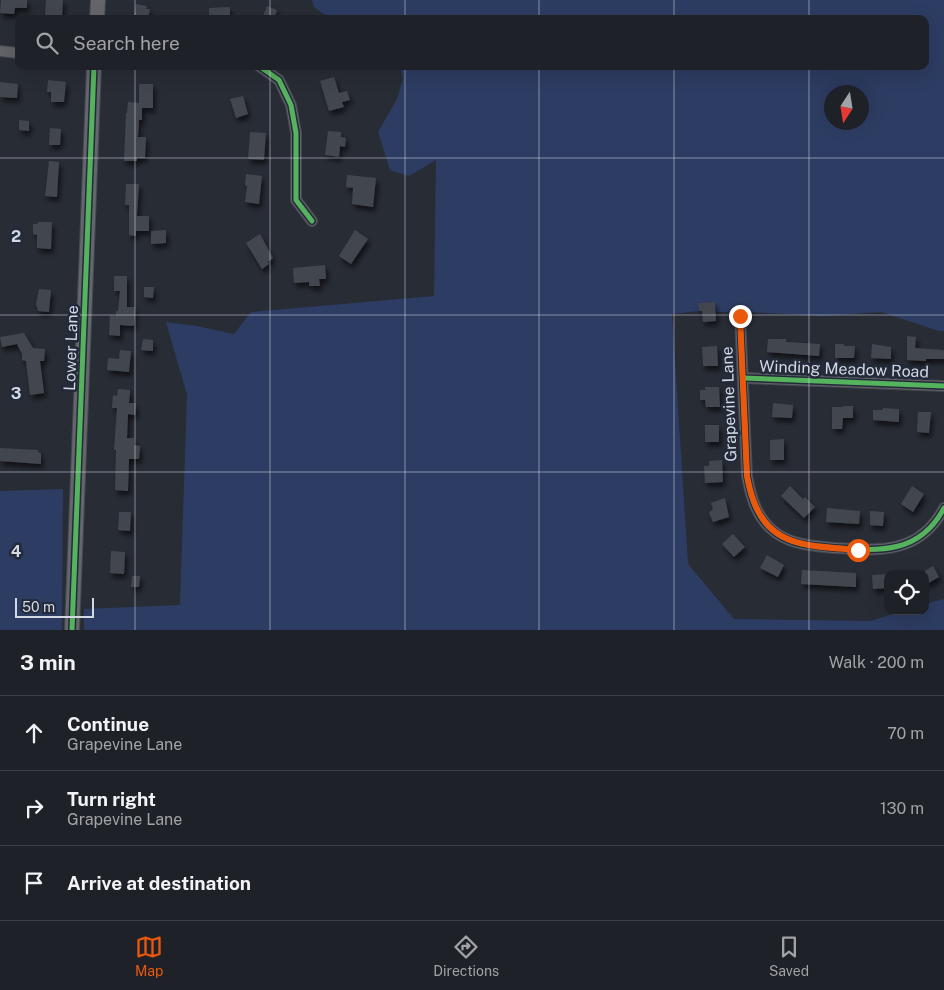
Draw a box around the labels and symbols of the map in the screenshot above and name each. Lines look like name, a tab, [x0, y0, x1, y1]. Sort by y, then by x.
north arrow	[824, 85, 869, 130]
text: 2	[11, 227, 21, 246]
street label: Lower Lane	[60, 305, 82, 391]
route end	[729, 305, 752, 328]
street label: Grapevine Lane	[717, 346, 741, 462]
street label: Winding Meadow Road	[759, 357, 929, 381]
text: 3	[11, 384, 21, 403]
route start	[847, 539, 870, 562]
text: 4	[11, 542, 22, 561]
scale bar	[15, 595, 94, 618]

